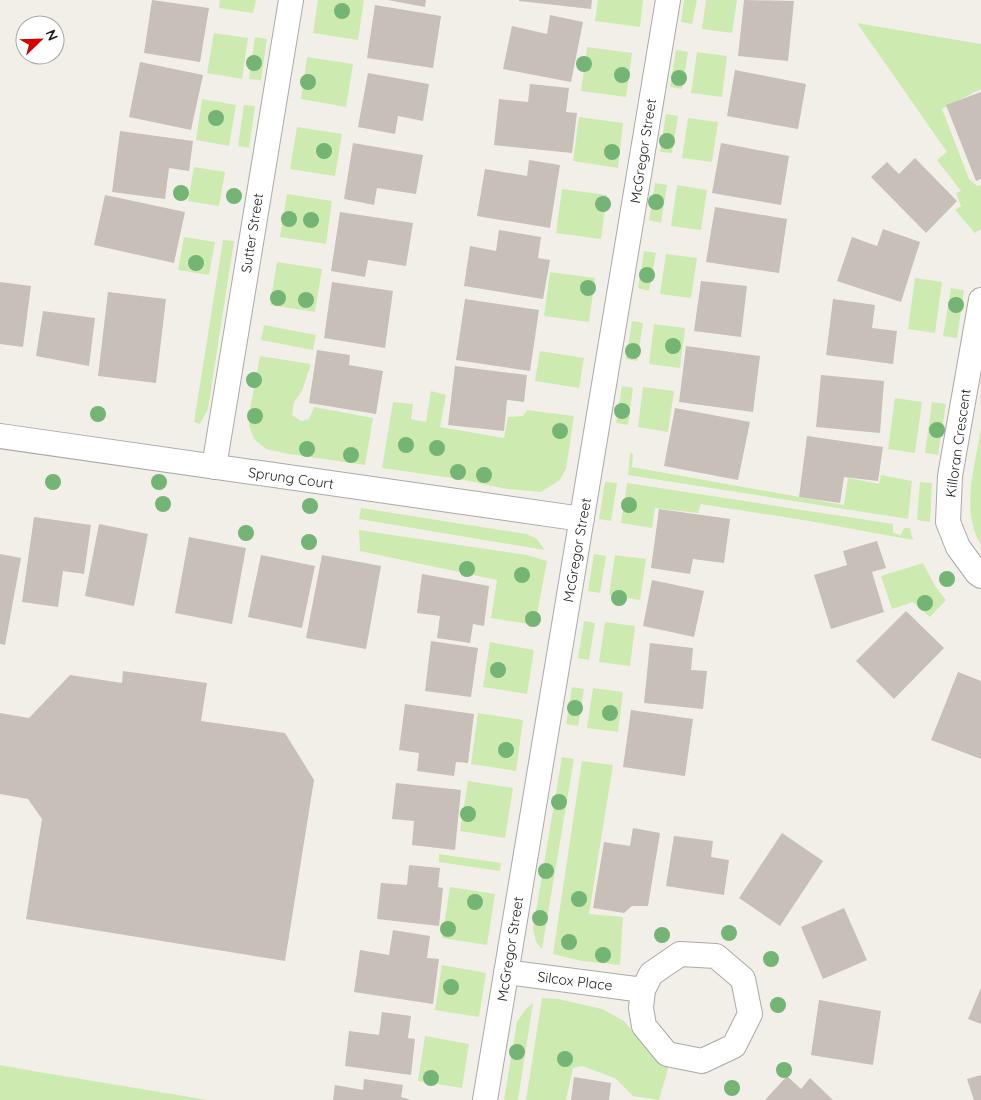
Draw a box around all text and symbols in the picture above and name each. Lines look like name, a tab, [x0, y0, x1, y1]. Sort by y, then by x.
north arrow	[15, 15, 65, 65]
text: N	[42, 27, 62, 43]
street label: McGregor Street	[626, 97, 660, 205]
street label: Sutter Street	[237, 192, 267, 274]
street label: Killoran Crescent	[941, 387, 975, 498]
street label: Sprung Court	[247, 463, 335, 493]
street label: McGregor Street	[559, 496, 595, 604]
street label: McGregor Street	[493, 895, 527, 1003]
street label: Silcox Place	[537, 967, 614, 995]

